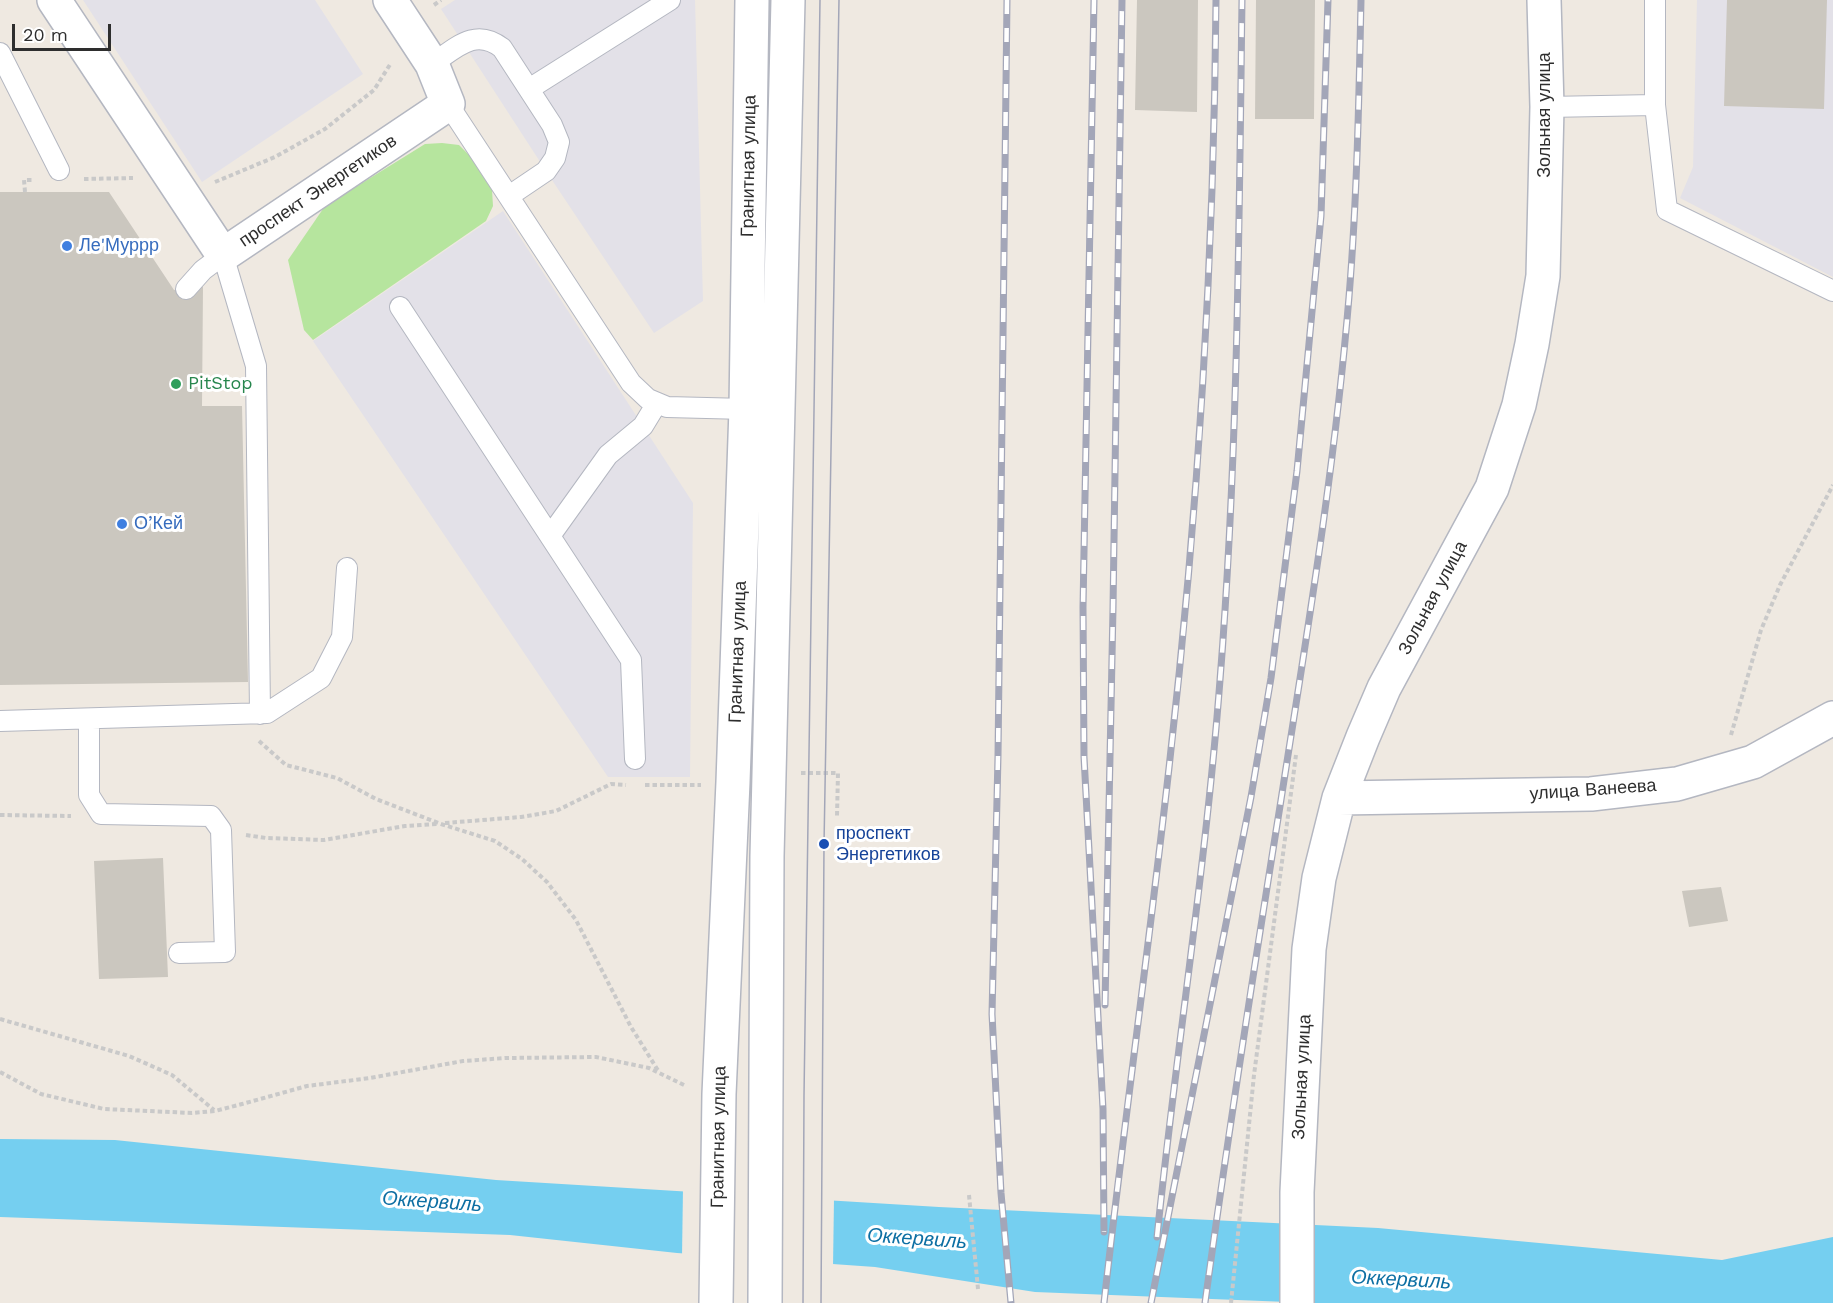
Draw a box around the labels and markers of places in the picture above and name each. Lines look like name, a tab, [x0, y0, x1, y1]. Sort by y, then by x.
place label: Ле'Муррр	[79, 235, 159, 257]
marker: Ле'Муррр	[60, 239, 74, 253]
place label: PitStop	[188, 373, 252, 395]
marker: PitStop	[169, 377, 183, 391]
place label: О’Кей	[134, 513, 183, 535]
marker: О’Кей	[115, 517, 129, 531]
place label: проспект Энергетиков	[836, 823, 940, 866]
marker: проспект Энергетиков	[817, 837, 831, 851]

